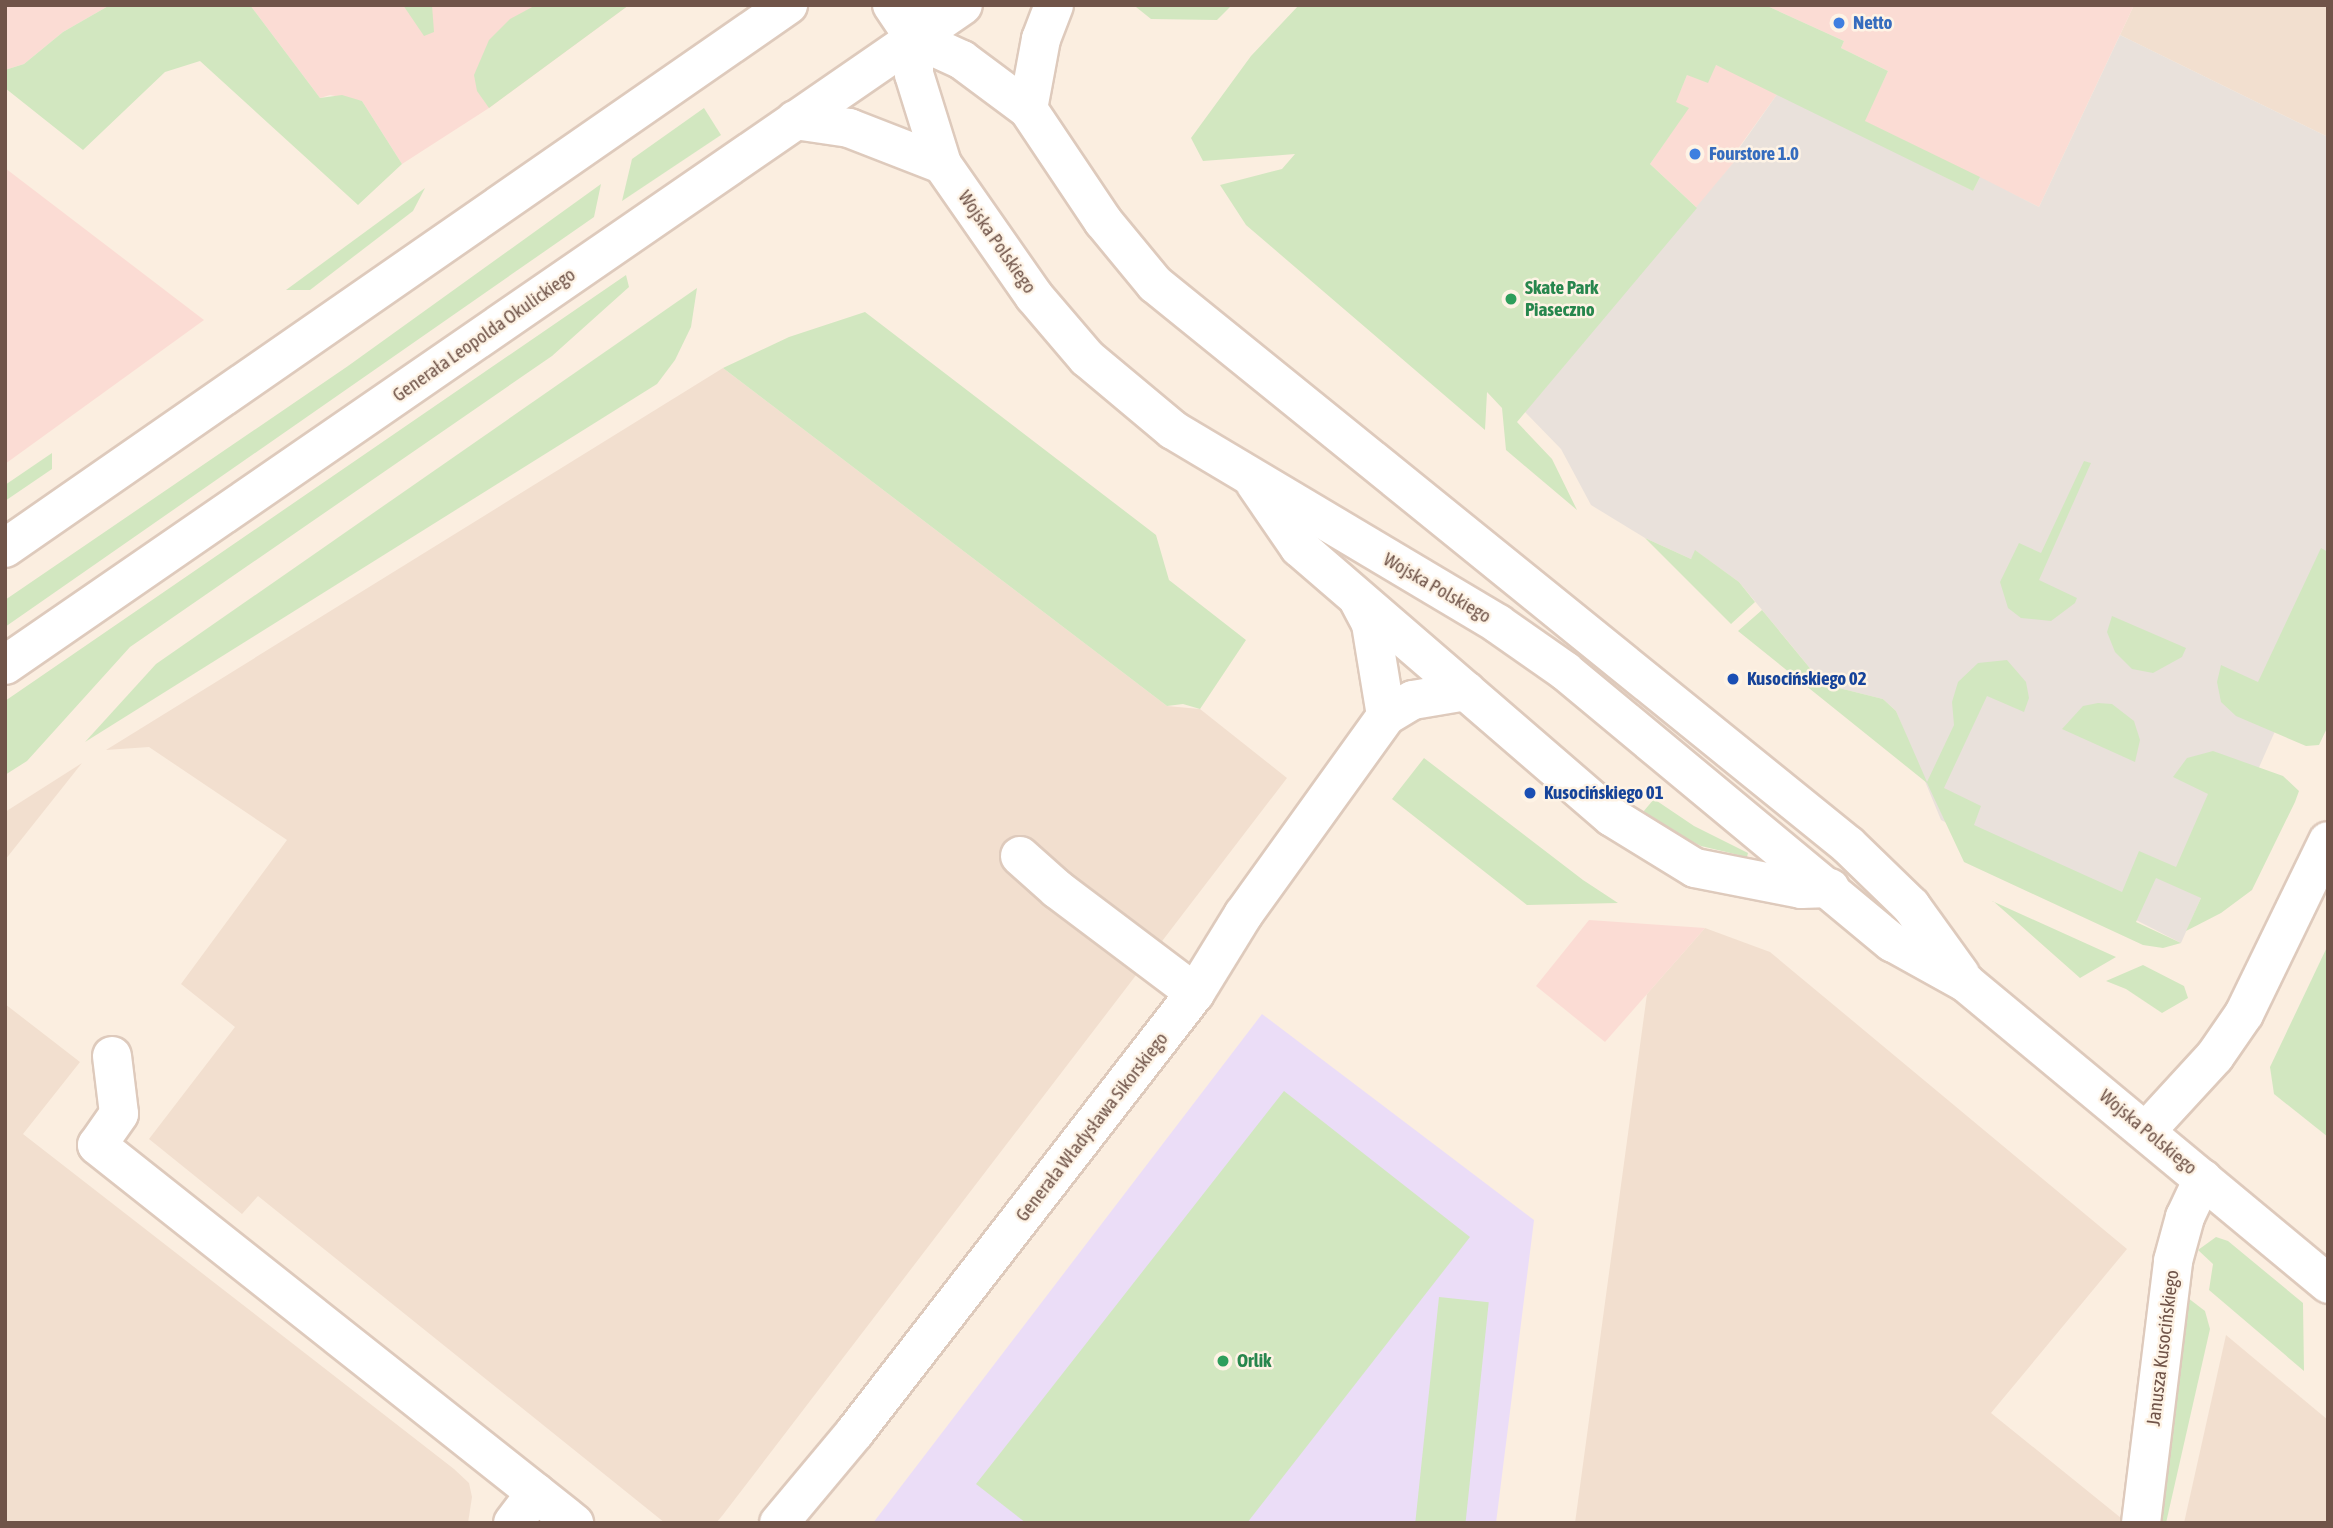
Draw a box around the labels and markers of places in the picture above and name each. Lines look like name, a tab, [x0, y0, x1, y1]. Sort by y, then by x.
place label: Netto	[1853, 12, 1893, 34]
marker: Netto	[1831, 15, 1847, 31]
place label: Fourstore 1.0	[1709, 143, 1799, 165]
marker: Fourstore 1.0	[1687, 146, 1703, 162]
place label: Skate Park Piaseczno	[1525, 277, 1598, 321]
marker: Skate Park Piaseczno	[1503, 291, 1519, 307]
place label: Kusocińskiego 02	[1747, 668, 1867, 690]
marker: Kusocińskiego 02	[1725, 671, 1741, 687]
place label: Kusocińskiego 01	[1544, 782, 1664, 804]
marker: Kusocińskiego 01	[1522, 785, 1538, 801]
place label: Orlik	[1237, 1350, 1271, 1372]
marker: Orlik	[1215, 1353, 1231, 1369]

